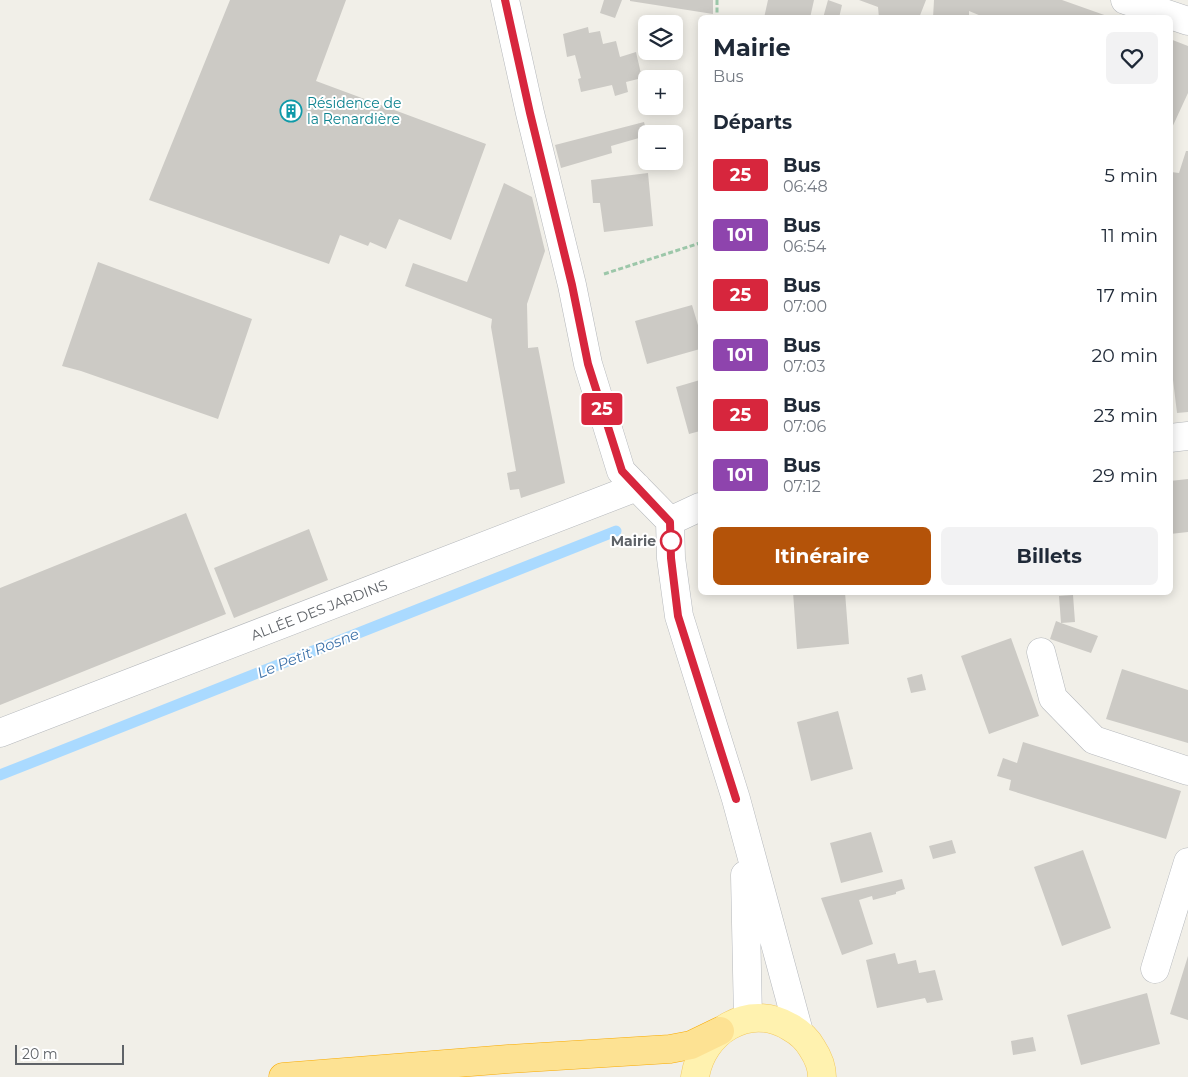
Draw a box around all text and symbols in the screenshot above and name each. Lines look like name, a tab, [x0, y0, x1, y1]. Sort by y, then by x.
map controls	[638, 15, 683, 170]
button: layers	[638, 15, 683, 60]
button: heart	[1106, 32, 1158, 84]
text: Mairie	[713, 33, 791, 62]
text: Bus	[713, 67, 744, 86]
button: +	[638, 70, 683, 115]
place label: Résidence de la Renardière	[307, 94, 401, 128]
building icon: Résidence de la Renardière	[279, 99, 303, 123]
text: Départs	[713, 111, 792, 134]
button: −	[638, 125, 683, 170]
text: Bus	[783, 154, 821, 177]
text: 25	[730, 164, 751, 186]
text: 5 min	[1104, 164, 1158, 187]
text: 06:48	[783, 177, 828, 196]
text: Bus	[783, 214, 821, 237]
text: 101	[727, 224, 754, 246]
text: 11 min	[1101, 224, 1158, 247]
text: 06:54	[783, 237, 826, 256]
text: Bus	[783, 274, 821, 297]
text: 25	[730, 284, 751, 306]
text: 17 min	[1097, 284, 1158, 307]
text: 07:00	[783, 297, 827, 316]
text: Bus	[783, 334, 821, 357]
text: 101	[727, 344, 754, 366]
text: 20 min	[1092, 344, 1158, 367]
text: 07:03	[783, 357, 825, 376]
line badge: 25	[580, 393, 624, 425]
text: Bus	[783, 394, 821, 417]
text: 25	[591, 398, 613, 420]
text: 25	[730, 404, 751, 426]
text: 23 min	[1093, 404, 1158, 427]
text: 07:06	[783, 417, 826, 436]
text: Bus	[783, 454, 821, 477]
text: 101	[727, 464, 754, 486]
text: 29 min	[1093, 464, 1158, 487]
text: 07:12	[783, 477, 821, 496]
button: Itinéraire	[713, 527, 931, 585]
button: Billets	[941, 527, 1158, 585]
marker: Mairie	[660, 530, 682, 552]
place label: Mairie	[611, 532, 656, 550]
street label: ALLÉE DES JARDINS	[248, 576, 390, 644]
water label: Le Petit Rosne	[254, 624, 362, 682]
scale bar	[15, 1042, 124, 1065]
text: 20 m	[22, 1045, 58, 1063]

